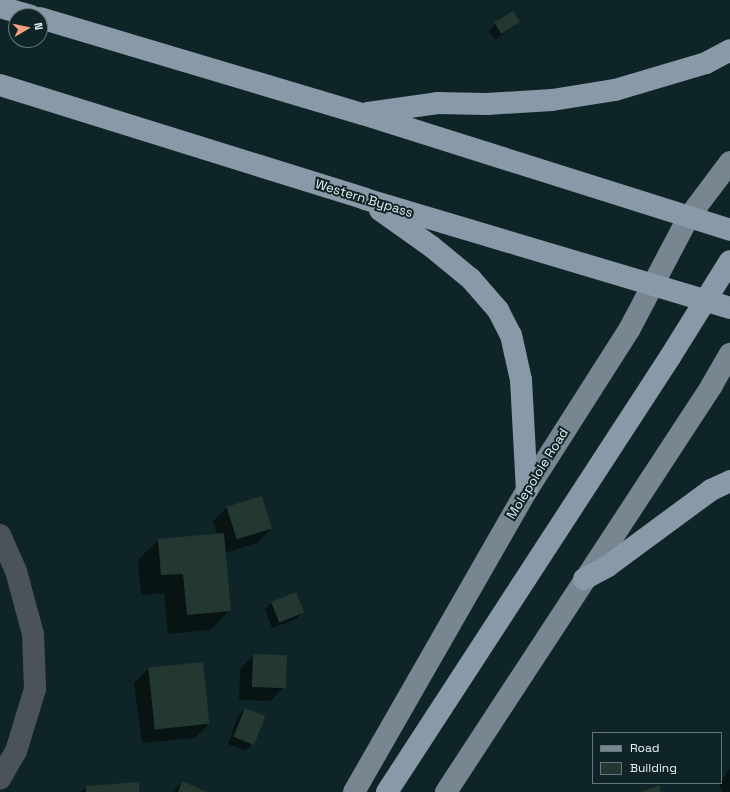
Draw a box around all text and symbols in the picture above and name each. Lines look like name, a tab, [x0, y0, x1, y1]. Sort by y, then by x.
north arrow	[8, 8, 48, 48]
text: N	[31, 22, 46, 31]
street label: Western Bypass	[313, 177, 415, 221]
street label: Molepolole Road	[504, 426, 572, 522]
legend	[592, 732, 722, 784]
text: Road	[630, 740, 659, 756]
text: Building	[630, 760, 677, 776]

